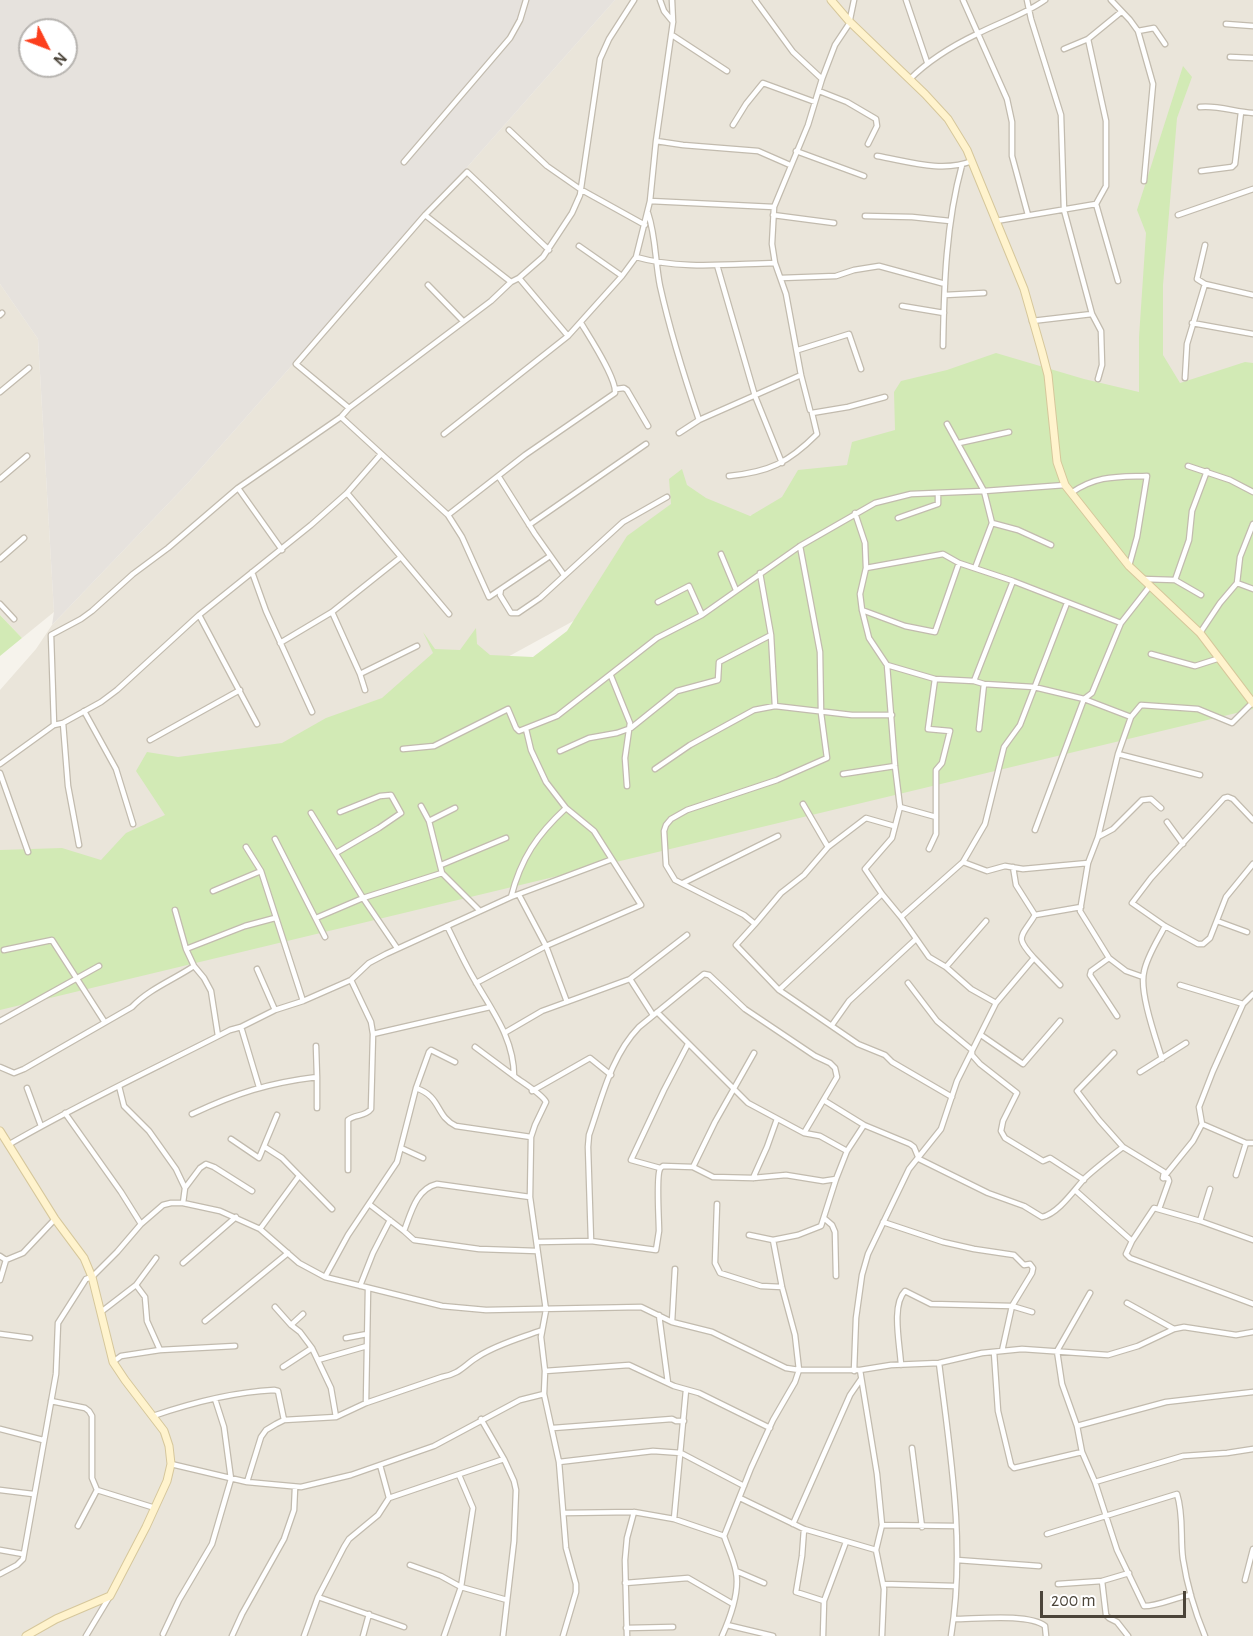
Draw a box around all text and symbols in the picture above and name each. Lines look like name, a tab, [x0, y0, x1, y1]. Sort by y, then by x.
north arrow	[18, 18, 78, 78]
text: N	[50, 49, 70, 68]
scale bar	[1043, 1579, 1188, 1617]
text: 200 m	[1051, 1592, 1096, 1610]

